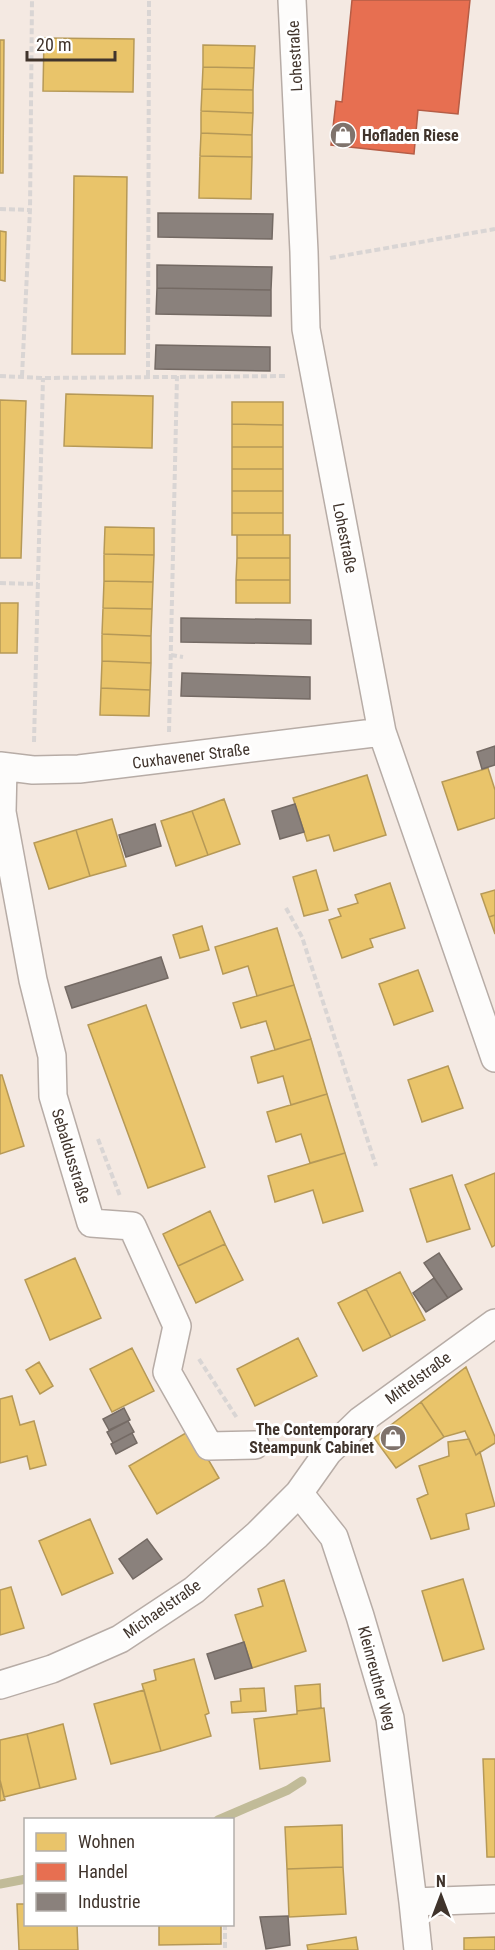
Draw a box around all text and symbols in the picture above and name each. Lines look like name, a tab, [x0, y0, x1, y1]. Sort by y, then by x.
street label: Lohestraße	[284, 20, 306, 92]
scale bar	[27, 24, 116, 62]
text: 20 m	[36, 34, 71, 55]
shop icon: Hofladen Riese	[328, 120, 358, 150]
place label: Hofladen Riese	[362, 126, 459, 145]
street label: Lohestraße	[329, 501, 361, 575]
street label: Cuxhavener Straße	[131, 739, 251, 773]
street label: Sebaldusstraße	[48, 1106, 94, 1206]
street label: Mittelstraße	[381, 1348, 455, 1408]
place label: The Contemporary Steampunk Cabinet	[249, 1420, 374, 1457]
shop icon: The Contemporary Steampunk Cabinet	[378, 1423, 408, 1453]
street label: Michaelstraße	[120, 1575, 204, 1643]
street label: Kleinreuther Weg	[354, 1624, 400, 1732]
legend	[24, 1818, 234, 1926]
text: Wohnen	[78, 1831, 135, 1852]
text: Handel	[78, 1861, 128, 1882]
north arrow	[411, 1866, 471, 1926]
text: N	[436, 1872, 446, 1891]
text: Industrie	[78, 1891, 140, 1912]

